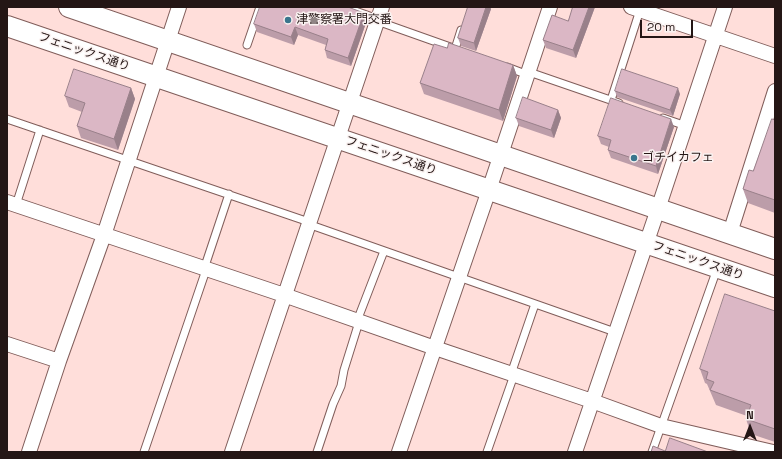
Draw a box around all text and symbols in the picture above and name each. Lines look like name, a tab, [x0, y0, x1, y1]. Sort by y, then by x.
scale bar	[642, 12, 695, 38]
place label: 津警察署大門交番	[296, 13, 392, 27]
marker: 津警察署大門交番	[283, 15, 293, 25]
text: 20 m	[647, 19, 675, 35]
street label: フェニックス通り	[36, 30, 132, 74]
street label: フェニックス通り	[343, 134, 439, 178]
place label: ゴチイカフェ	[642, 151, 714, 165]
marker: ゴチイカフェ	[629, 153, 639, 163]
street label: フェニックス通り	[650, 239, 746, 283]
north arrow	[730, 407, 770, 447]
text: N	[746, 408, 754, 422]

